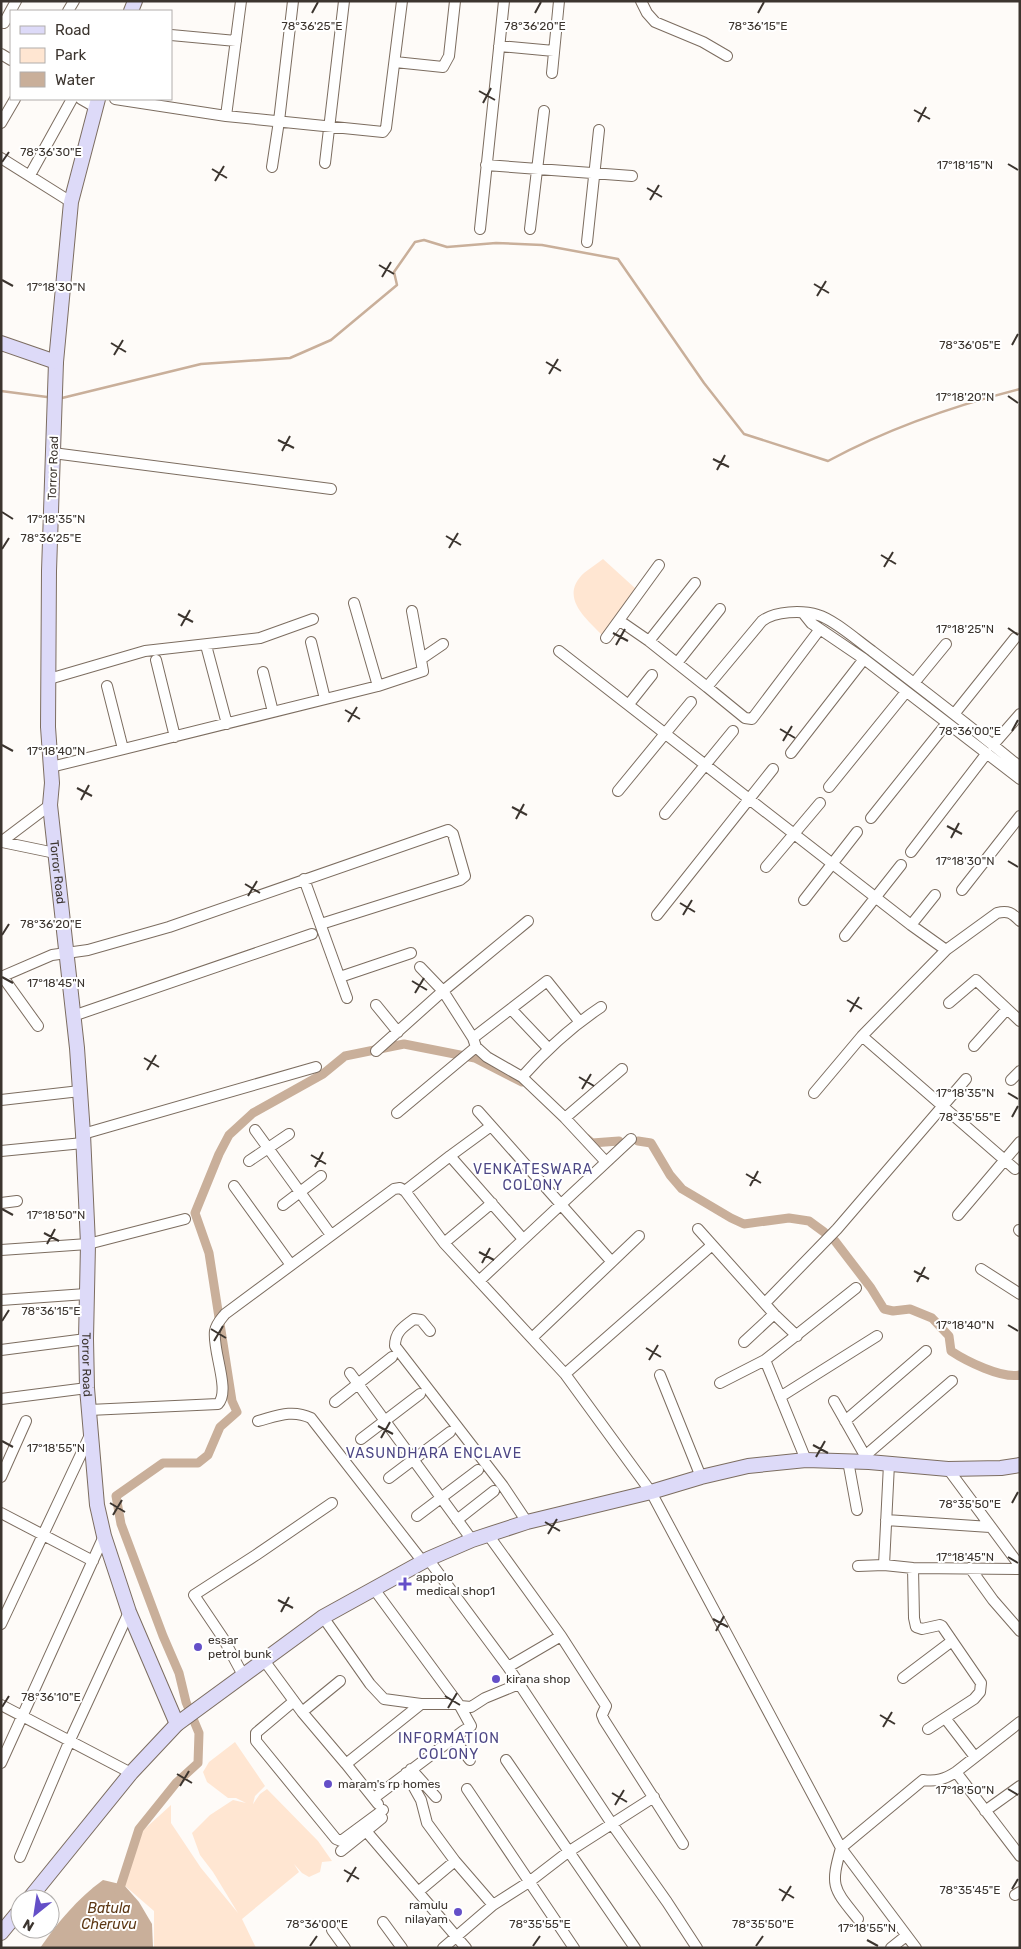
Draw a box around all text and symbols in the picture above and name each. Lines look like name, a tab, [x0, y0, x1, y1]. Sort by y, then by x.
legend	[10, 10, 172, 100]
text: 78°36'25"E	[281, 19, 343, 33]
text: 78°36'20"E	[504, 19, 566, 33]
text: 78°36'15"E	[728, 19, 788, 33]
text: Road	[55, 21, 91, 39]
text: Park	[55, 46, 86, 64]
text: Water	[55, 71, 95, 89]
text: 78°36'30"E	[20, 145, 82, 159]
text: 17°18'15"N	[937, 158, 993, 172]
text: 17°18'30"N	[27, 280, 86, 294]
text: 78°36'05"E	[939, 338, 1001, 352]
text: 17°18'20"N	[936, 390, 994, 404]
street label: Torror Road	[45, 436, 61, 500]
text: 17°18'35"N	[27, 512, 85, 526]
text: 78°36'25"E	[20, 531, 82, 545]
text: 17°18'25"N	[936, 622, 994, 636]
text: 78°36'00"E	[939, 724, 1001, 738]
text: 17°18'40"N	[27, 744, 85, 758]
street label: Torror Road	[47, 839, 68, 905]
text: 17°18'30"N	[936, 854, 995, 868]
text: 78°36'20"E	[20, 917, 82, 931]
text: 17°18'45"N	[27, 976, 85, 990]
text: 17°18'35"N	[936, 1086, 994, 1100]
text: 78°35'55"E	[939, 1110, 1001, 1124]
district label: VENKATESWARA COLONY	[473, 1161, 593, 1194]
text: 17°18'50"N	[27, 1208, 85, 1222]
text: 78°36'15"E	[21, 1304, 81, 1318]
text: 17°18'40"N	[936, 1318, 994, 1332]
street label: Torror Road	[79, 1332, 95, 1397]
text: 17°18'55"N	[27, 1441, 85, 1455]
district label: VASUNDHARA ENCLAVE	[346, 1445, 522, 1462]
text: 78°35'50"E	[939, 1497, 1001, 1511]
text: 17°18'45"N	[936, 1550, 994, 1564]
place label: appolo medical shop1	[416, 1570, 495, 1598]
marker: appolo medical shop1	[398, 1577, 412, 1591]
place label: essar petrol bunk	[208, 1633, 272, 1661]
marker: essar petrol bunk	[192, 1641, 204, 1653]
place label: kirana shop	[506, 1672, 571, 1686]
marker: kirana shop	[490, 1673, 502, 1685]
text: 78°36'10"E	[21, 1690, 81, 1704]
district label: INFORMATION COLONY	[398, 1730, 500, 1763]
place label: maram's rp homes	[338, 1777, 440, 1791]
marker: maram's rp homes	[322, 1778, 334, 1790]
text: 17°18'50"N	[936, 1783, 994, 1797]
text: 78°35'45"E	[939, 1883, 1001, 1897]
north arrow	[10, 1889, 60, 1939]
place label: ramulu nilayam	[405, 1898, 448, 1926]
water label: Batula Cheruvu	[81, 1900, 137, 1933]
marker: ramulu nilayam	[452, 1906, 464, 1918]
text: N	[20, 1915, 37, 1935]
text: 78°36'00"E	[286, 1917, 348, 1931]
text: 78°35'55"E	[509, 1917, 571, 1931]
text: 78°35'50"E	[732, 1917, 794, 1931]
text: 17°18'55"N	[838, 1921, 896, 1935]

